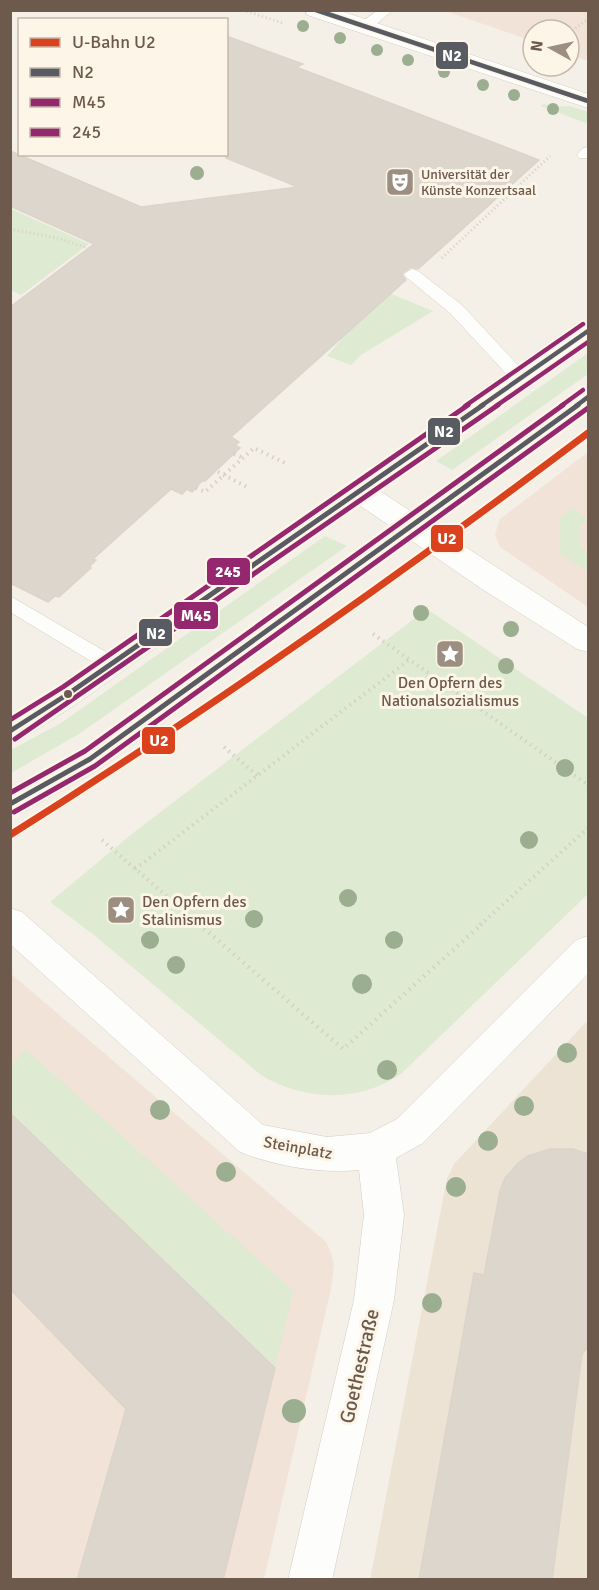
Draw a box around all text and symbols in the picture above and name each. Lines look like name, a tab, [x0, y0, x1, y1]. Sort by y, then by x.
legend	[18, 18, 228, 156]
north arrow	[521, 18, 581, 78]
text: U-Bahn U2	[72, 31, 156, 53]
text: N	[526, 39, 548, 53]
line badge: N2	[435, 41, 469, 70]
text: N2	[442, 46, 462, 66]
text: N2	[72, 61, 94, 83]
text: M45	[72, 91, 106, 113]
text: 245	[72, 121, 101, 143]
theatre icon: Universität der Künste Konzertsaal	[384, 166, 416, 198]
place label: Universität der Künste Konzertsaal	[421, 166, 536, 199]
line badge: N2	[427, 417, 461, 446]
text: N2	[434, 422, 454, 442]
line badge: U2	[430, 524, 464, 553]
text: U2	[437, 529, 457, 549]
line badge: 245	[206, 557, 251, 586]
text: 245	[215, 562, 241, 582]
line badge: M45	[173, 601, 219, 630]
text: M45	[181, 606, 211, 626]
line badge: N2	[138, 618, 173, 647]
text: N2	[146, 624, 166, 644]
place icon: Den Opfern des Nationalsozialismus	[434, 638, 466, 670]
place label: Den Opfern des Nationalsozialismus	[381, 673, 519, 711]
unlabelled marker	[62, 688, 74, 700]
line badge: U2	[141, 726, 176, 755]
text: U2	[149, 731, 169, 751]
place label: Den Opfern des Stalinismus	[142, 892, 246, 930]
place icon: Den Opfern des Stalinismus	[105, 894, 137, 926]
street label: Steinplatz	[262, 1132, 334, 1164]
street label: Goethestraße	[334, 1306, 385, 1426]

